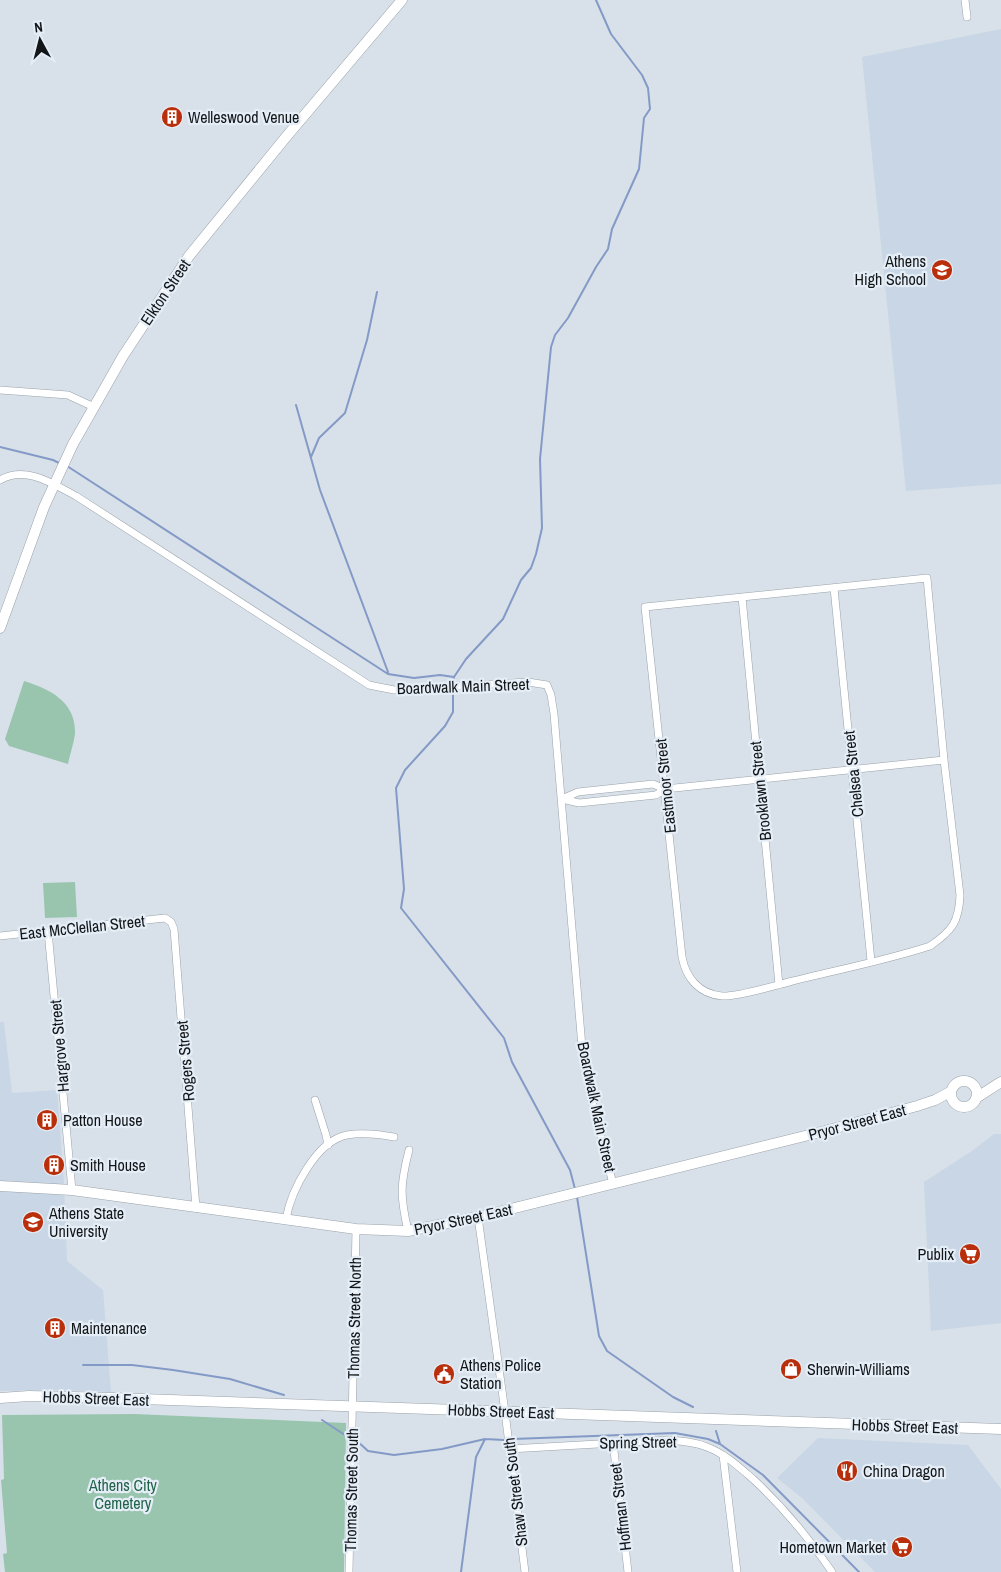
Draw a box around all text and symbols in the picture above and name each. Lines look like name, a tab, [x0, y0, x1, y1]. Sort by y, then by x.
north arrow	[15, 15, 65, 65]
text: N	[33, 18, 44, 37]
building icon: Welleswood Venue	[160, 105, 184, 129]
place label: Welleswood Venue	[188, 106, 299, 128]
place label: Athens High School	[855, 250, 926, 290]
street label: Elkton Street	[135, 254, 195, 329]
school or university icon: Athens High School	[930, 258, 954, 282]
street label: Boardwalk Main Street	[396, 673, 530, 699]
street label: Chelsea Street	[837, 729, 868, 818]
street label: Eastmoor Street	[649, 737, 681, 834]
street label: Brooklawn Street	[744, 740, 776, 842]
street label: East McClellan Street	[18, 909, 146, 945]
street label: Hargrove Street	[44, 999, 74, 1093]
street label: Rogers Street	[170, 1019, 199, 1102]
street label: Boardwalk Main Street	[572, 1040, 622, 1175]
street label: Pryor Street East	[806, 1098, 908, 1146]
building icon: Patton House	[35, 1108, 59, 1132]
place label: Patton House	[63, 1109, 143, 1131]
building icon: Smith House	[42, 1153, 66, 1177]
place label: Smith House	[70, 1154, 146, 1176]
street label: Pryor Street East	[412, 1198, 514, 1240]
place label: Athens State University	[48, 1202, 124, 1242]
school or university icon: Athens State University	[21, 1210, 45, 1234]
supermarket icon: Publix	[958, 1242, 982, 1266]
place label: Publix	[918, 1243, 954, 1265]
street label: Thomas Street North	[342, 1257, 366, 1379]
building icon: Maintenance	[43, 1316, 67, 1340]
place label: Maintenance	[71, 1317, 147, 1339]
place label: Athens Police Station	[459, 1354, 541, 1394]
shop icon: Sherwin-Williams	[779, 1357, 803, 1381]
place label: Sherwin-Williams	[807, 1358, 910, 1380]
public building icon: Athens Police Station	[432, 1362, 456, 1386]
street label: Hobbs Street East	[42, 1385, 150, 1411]
street label: Hobbs Street East	[447, 1398, 555, 1424]
street label: Hobbs Street East	[851, 1413, 959, 1439]
street label: Thomas Street South	[339, 1428, 363, 1552]
street label: Spring Street	[599, 1430, 677, 1454]
street label: Shaw Street South	[497, 1436, 533, 1548]
restaurant icon: China Dragon	[835, 1459, 859, 1483]
place label: China Dragon	[863, 1460, 945, 1482]
street label: Hoffman Street	[604, 1462, 636, 1552]
park label: Athens City Cemetery	[88, 1474, 157, 1514]
supermarket icon: Hometown Market	[890, 1535, 914, 1559]
place label: Hometown Market	[780, 1536, 886, 1558]

